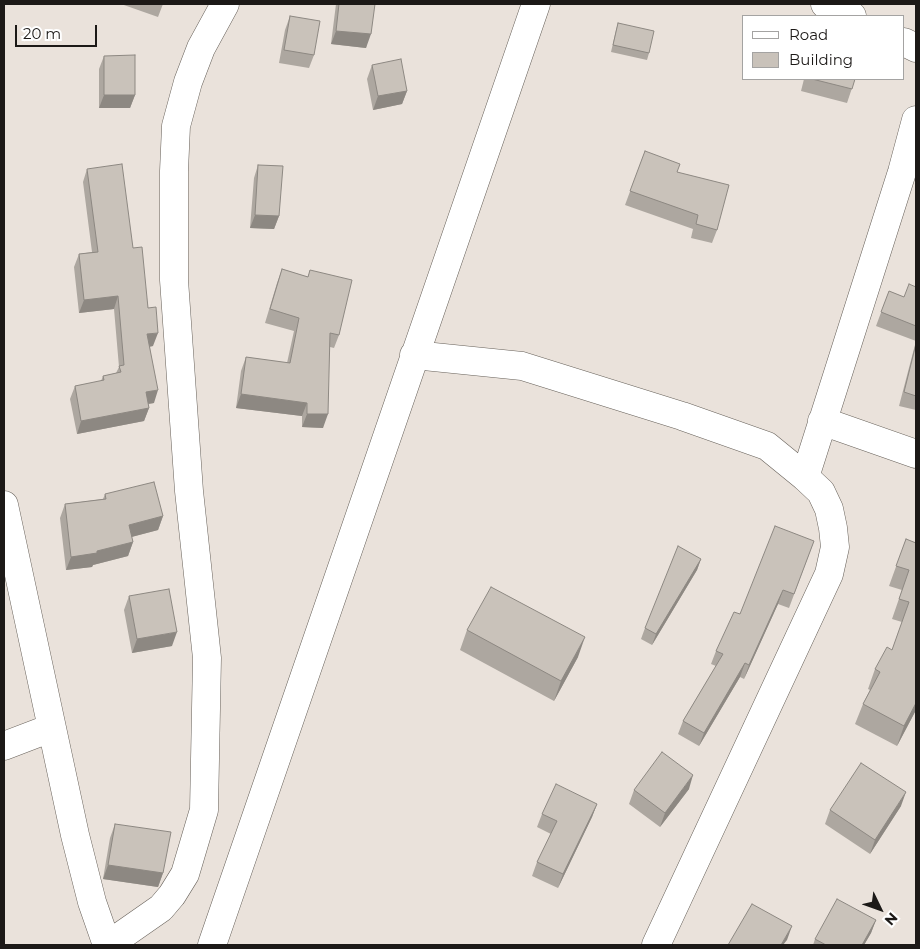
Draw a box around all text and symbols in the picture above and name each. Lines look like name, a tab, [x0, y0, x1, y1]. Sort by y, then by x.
scale bar	[18, 15, 100, 47]
legend	[742, 15, 905, 80]
text: 20 m	[23, 24, 61, 43]
text: Road	[789, 25, 828, 44]
text: Building	[789, 50, 853, 69]
north arrow	[855, 884, 905, 934]
text: N	[881, 909, 902, 929]

